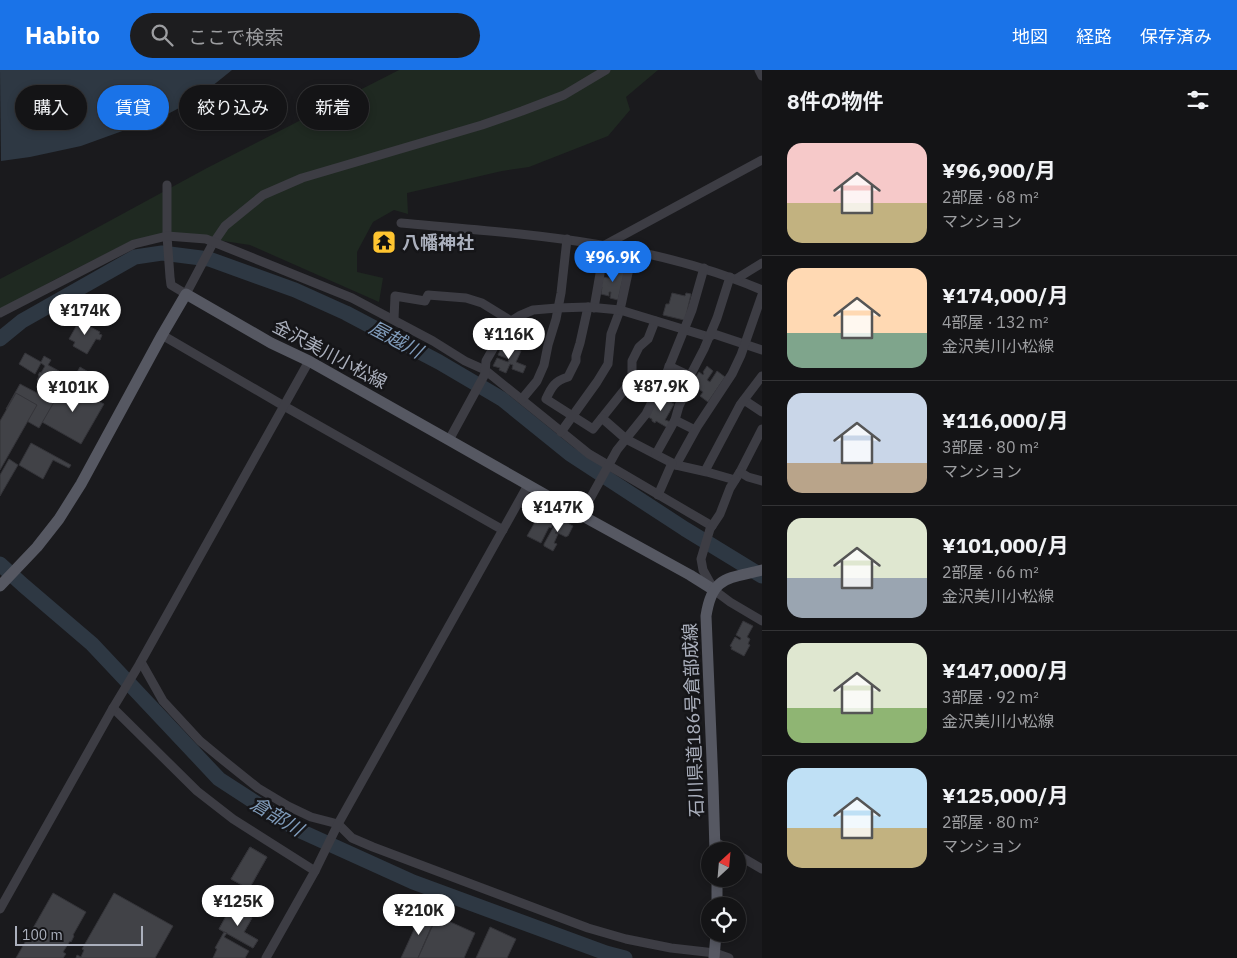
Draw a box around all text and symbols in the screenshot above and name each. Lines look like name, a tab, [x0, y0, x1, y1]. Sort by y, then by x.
search box	[130, 13, 480, 58]
text: Habito	[25, 19, 100, 51]
icon: search	[148, 21, 176, 49]
text: ここで検索	[188, 25, 283, 49]
text: 地図	[1012, 25, 1048, 48]
text: 経路	[1076, 25, 1112, 48]
text: 保存済み	[1140, 25, 1212, 48]
chip: 購入	[15, 85, 87, 130]
chip: 賃貸	[97, 85, 169, 130]
chip: 絞り込み	[179, 85, 287, 130]
chip: 新着	[297, 85, 369, 130]
icon: filters	[1184, 86, 1212, 114]
text: 8件の物件	[787, 87, 884, 115]
text: ¥96,900/月	[942, 156, 1056, 184]
icon: home	[827, 163, 887, 223]
text: 2部屋 · 68 m²	[942, 187, 1039, 207]
text: マンション	[942, 211, 1022, 231]
temple icon: 八幡神社	[371, 229, 397, 255]
place label: 八幡神社	[402, 231, 474, 254]
pin: ¥96.9K	[572, 240, 654, 283]
text: ¥96.9K	[585, 247, 641, 267]
text: ¥174,000/月	[942, 281, 1068, 309]
icon: home	[827, 288, 887, 348]
pin: ¥174K	[50, 294, 120, 336]
text: ¥174K	[60, 300, 110, 320]
text: 4部屋 · 132 m²	[942, 312, 1048, 332]
street label: 金沢美川小松線	[269, 314, 391, 394]
water label: 屋越川	[365, 315, 429, 364]
pin: ¥116K	[474, 318, 544, 360]
text: ¥116K	[484, 324, 534, 344]
text: 金沢美川小松線	[942, 336, 1054, 356]
pin: ¥101K	[38, 370, 108, 413]
pin: ¥87.9K	[620, 370, 702, 412]
text: ¥87.9K	[633, 376, 689, 396]
text: ¥101K	[48, 377, 98, 397]
text: ¥116,000/月	[942, 406, 1068, 434]
icon: home	[827, 413, 887, 473]
text: 3部屋 · 80 m²	[942, 437, 1039, 457]
text: マンション	[942, 461, 1022, 481]
pin: ¥147K	[523, 490, 593, 533]
text: ¥147K	[533, 497, 583, 517]
text: ¥101,000/月	[942, 531, 1068, 559]
icon: home	[827, 538, 887, 598]
text: 2部屋 · 66 m²	[942, 562, 1039, 582]
text: 金沢美川小松線	[942, 586, 1054, 606]
street label: 石川県道186号倉部成線	[678, 622, 708, 818]
text: ¥147,000/月	[942, 656, 1068, 684]
icon: home	[827, 663, 887, 723]
text: 3部屋 · 92 m²	[942, 687, 1039, 707]
text: 金沢美川小松線	[942, 711, 1054, 731]
text: ¥125,000/月	[942, 781, 1068, 809]
icon: home	[827, 788, 887, 848]
water label: 倉部川	[246, 791, 309, 842]
text: 2部屋 · 80 m²	[942, 812, 1039, 832]
text: マンション	[942, 836, 1022, 856]
north arrow	[701, 842, 746, 888]
map controls	[701, 842, 746, 942]
pin: ¥125K	[203, 884, 273, 927]
text: ¥125K	[213, 891, 263, 911]
pin: ¥210K	[384, 894, 454, 936]
button: locate	[701, 897, 746, 942]
text: ¥210K	[394, 900, 444, 920]
scale bar	[15, 923, 142, 946]
text: 100 m	[22, 926, 63, 944]

